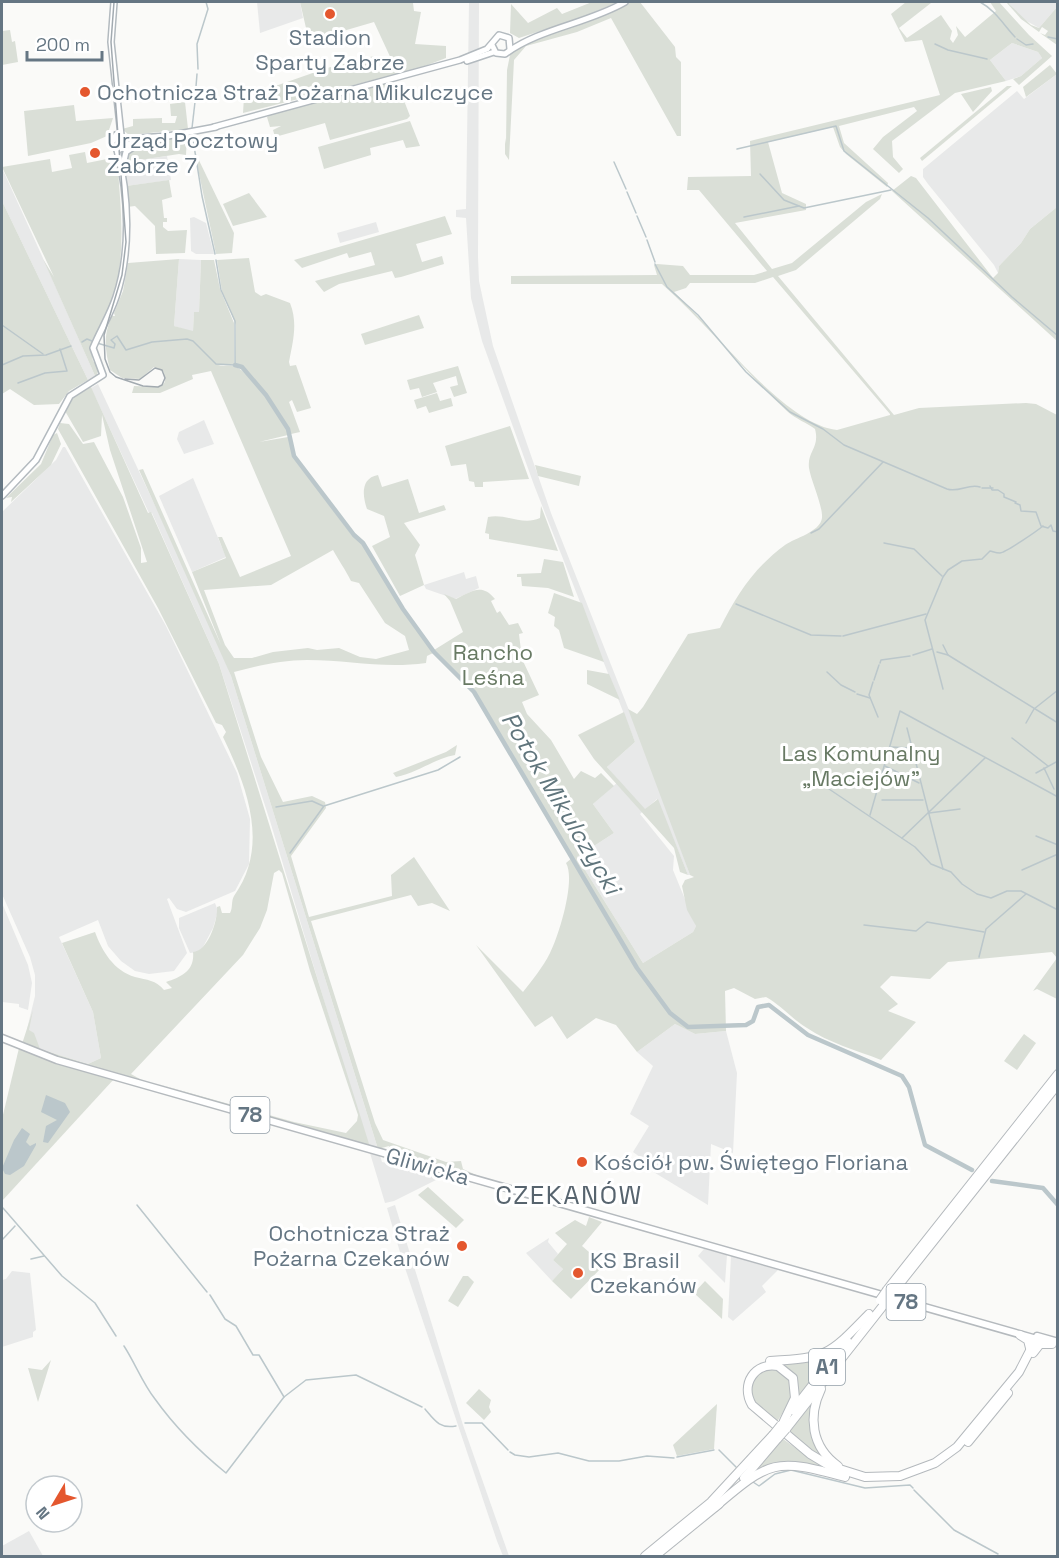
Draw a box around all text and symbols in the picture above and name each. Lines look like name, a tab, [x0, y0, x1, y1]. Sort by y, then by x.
marker: Stadion Sparty Zabrze	[323, 7, 337, 21]
place label: Stadion Sparty Zabrze	[255, 23, 405, 76]
scale bar	[27, 24, 102, 62]
text: 200 m	[36, 33, 90, 56]
place label: Ochotnicza Straż Pożarna Mikulczyce	[97, 78, 493, 106]
marker: Ochotnicza Straż Pożarna Mikulczyce	[78, 85, 92, 99]
place label: Urząd Pocztowy Zabrze 7	[107, 126, 278, 179]
marker: Urząd Pocztowy Zabrze 7	[88, 146, 102, 160]
park label: Rancho Leśna	[453, 638, 533, 691]
water label: Potok Mikulczycki	[495, 706, 630, 902]
park label: Las Komunalny „Maciejów”	[782, 739, 940, 792]
road number: 78	[230, 1097, 270, 1133]
street label: Gliwicka	[383, 1141, 473, 1191]
place label: Kościół pw. Świętego Floriana	[594, 1148, 908, 1176]
marker: Kościół pw. Świętego Floriana	[575, 1155, 589, 1169]
district label: CZEKANÓW	[495, 1178, 643, 1212]
place label: Ochotnicza Straż Pożarna Czekanów	[253, 1219, 450, 1272]
marker: Ochotnicza Straż Pożarna Czekanów	[455, 1239, 469, 1253]
place label: KS Brasil Czekanów	[590, 1246, 697, 1299]
marker: KS Brasil Czekanów	[571, 1266, 585, 1280]
road number: 78	[886, 1284, 926, 1320]
road number: A1	[809, 1349, 845, 1385]
north arrow	[24, 1474, 84, 1534]
text: N	[31, 1502, 54, 1524]

